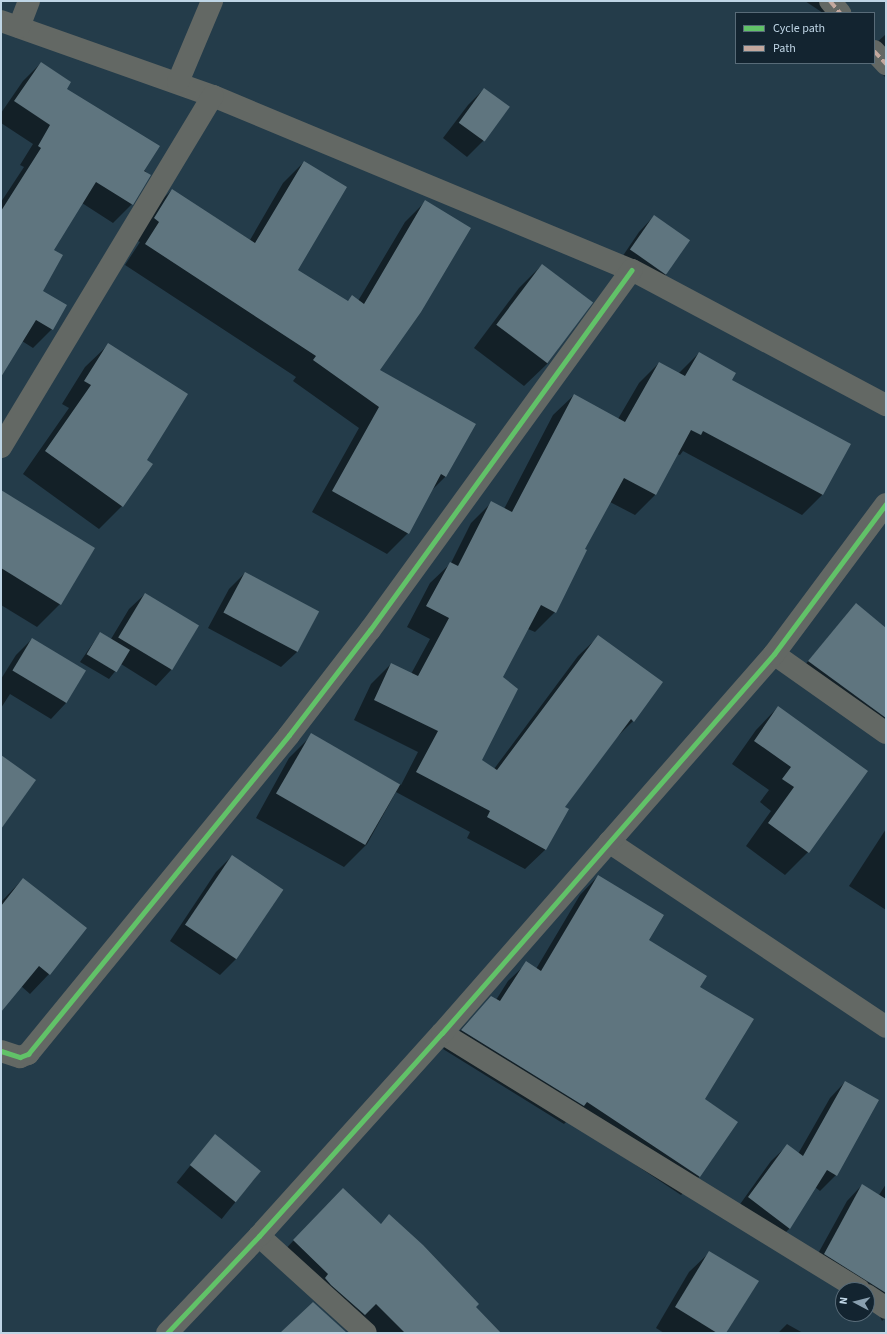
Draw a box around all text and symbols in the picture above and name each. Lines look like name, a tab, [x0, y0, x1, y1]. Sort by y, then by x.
legend	[735, 12, 875, 64]
text: Cycle path	[773, 20, 825, 37]
text: Path	[773, 40, 796, 57]
north arrow	[835, 1282, 875, 1322]
text: N	[836, 1296, 851, 1305]

